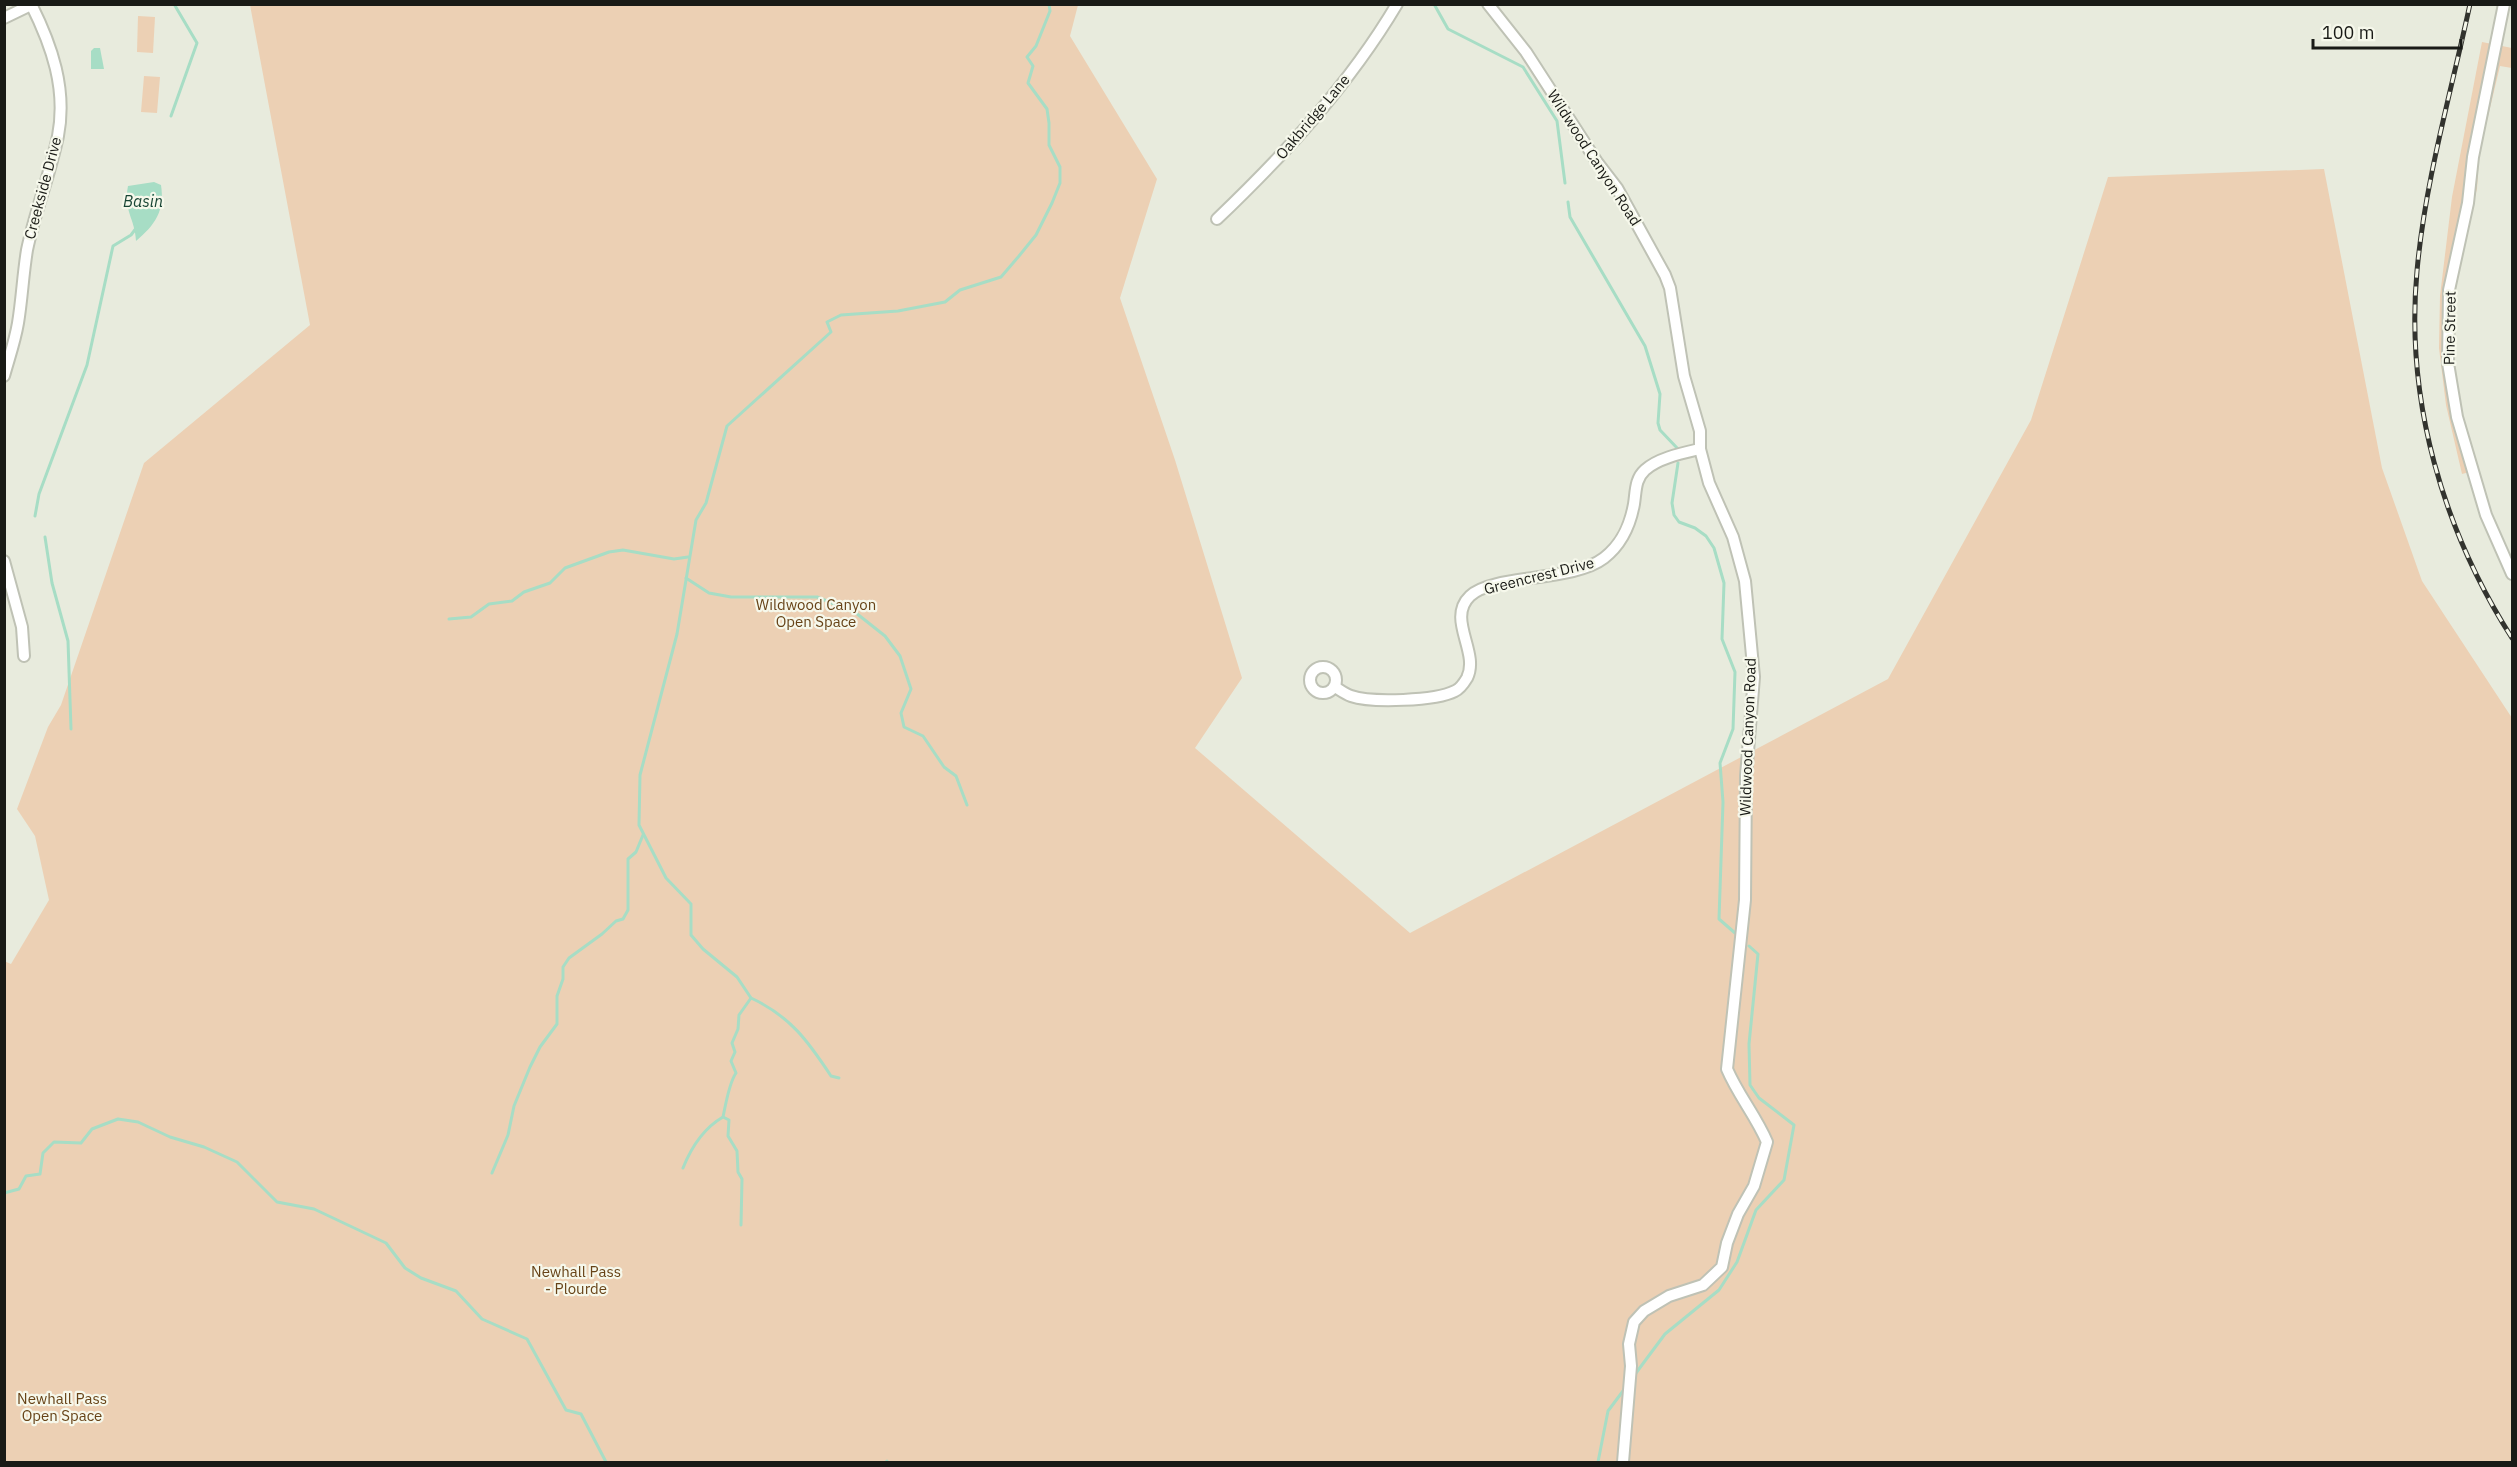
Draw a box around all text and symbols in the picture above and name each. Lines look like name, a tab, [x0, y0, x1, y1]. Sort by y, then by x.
scale bar	[2313, 12, 2462, 50]
text: 100 m	[2322, 21, 2374, 44]
street label: Oakbridge Lane	[1272, 70, 1354, 163]
street label: Wildwood Canyon Road	[1543, 86, 1646, 229]
street label: Creekside Drive	[20, 135, 65, 241]
water label: Basin	[123, 191, 163, 211]
street label: Pine Street	[2439, 291, 2460, 365]
street label: Greencrest Drive	[1482, 553, 1596, 598]
park label: Wildwood Canyon Open Space	[756, 595, 876, 631]
street label: Wildwood Canyon Road	[1735, 657, 1760, 817]
park label: Newhall Pass - Plourde	[531, 1262, 621, 1298]
park label: Newhall Pass Open Space	[17, 1389, 107, 1425]

